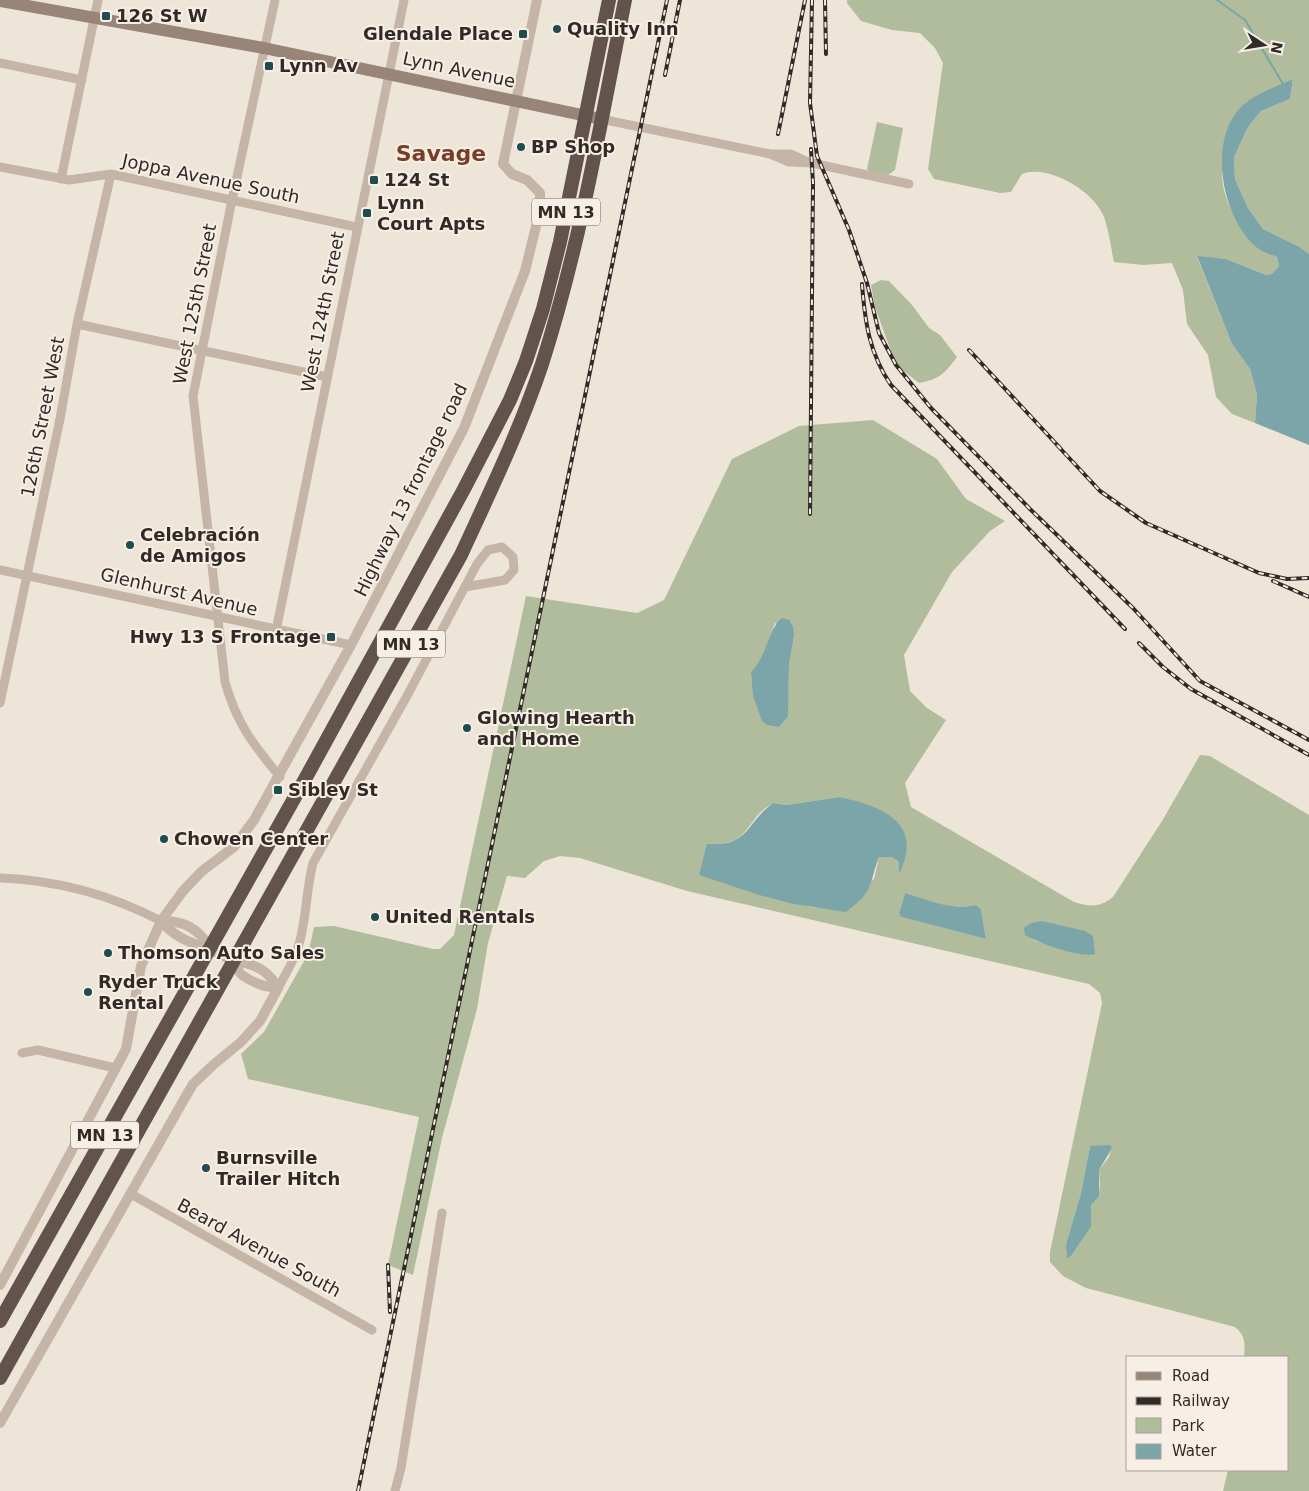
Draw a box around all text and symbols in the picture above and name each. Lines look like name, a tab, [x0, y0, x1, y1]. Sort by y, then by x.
place label: 126 St W	[116, 5, 208, 26]
marker: 126 St W	[100, 10, 112, 22]
place label: Quality Inn	[567, 18, 679, 39]
north arrow	[1239, 20, 1289, 70]
place label: Glendale Place	[363, 23, 513, 44]
marker: Quality Inn	[551, 23, 563, 35]
marker: Glendale Place	[517, 28, 529, 40]
text: N	[1268, 40, 1286, 55]
street label: Lynn Avenue	[401, 47, 517, 92]
place label: Lynn Av	[279, 55, 358, 76]
marker: Lynn Av	[263, 60, 275, 72]
place label: BP Shop	[531, 136, 615, 157]
district label: Savage	[396, 141, 486, 166]
marker: BP Shop	[515, 141, 527, 153]
street label: Joppa Avenue South	[119, 149, 302, 208]
place label: 124 St	[384, 169, 450, 190]
marker: 124 St	[368, 174, 380, 186]
place label: Lynn Court Apts	[377, 192, 485, 234]
road number: MN 13	[532, 198, 600, 226]
marker: Lynn Court Apts	[361, 207, 373, 219]
street label: West 125th Street	[169, 222, 220, 386]
street label: West 124th Street	[297, 230, 348, 394]
street label: 126th Street West	[17, 335, 68, 499]
street label: Highway 13 frontage road	[350, 380, 471, 600]
place label: Celebración de Amigos	[140, 524, 260, 566]
marker: Celebración de Amigos	[124, 539, 136, 551]
street label: Glenhurst Avenue	[98, 563, 260, 620]
place label: Hwy 13 S Frontage	[130, 626, 321, 647]
road number: MN 13	[377, 630, 445, 658]
marker: Hwy 13 S Frontage	[325, 631, 337, 643]
place label: Glowing Hearth and Home	[477, 707, 635, 749]
marker: Glowing Hearth and Home	[461, 722, 473, 734]
place label: Sibley St	[288, 779, 378, 800]
marker: Sibley St	[272, 784, 284, 796]
place label: Chowen Center	[174, 828, 328, 849]
marker: Chowen Center	[158, 833, 170, 845]
place label: United Rentals	[385, 906, 535, 927]
marker: United Rentals	[369, 911, 381, 923]
place label: Thomson Auto Sales	[118, 942, 325, 963]
marker: Thomson Auto Sales	[102, 947, 114, 959]
place label: Ryder Truck Rental	[98, 971, 219, 1013]
marker: Ryder Truck Rental	[82, 986, 94, 998]
road number: MN 13	[71, 1122, 139, 1148]
place label: Burnsville Trailer Hitch	[216, 1147, 340, 1189]
marker: Burnsville Trailer Hitch	[200, 1162, 212, 1174]
street label: Beard Avenue South	[174, 1194, 345, 1301]
legend	[1126, 1356, 1289, 1471]
text: Road	[1172, 1367, 1210, 1385]
text: Railway	[1172, 1392, 1230, 1410]
text: Park	[1172, 1417, 1205, 1435]
text: Water	[1172, 1442, 1217, 1460]

